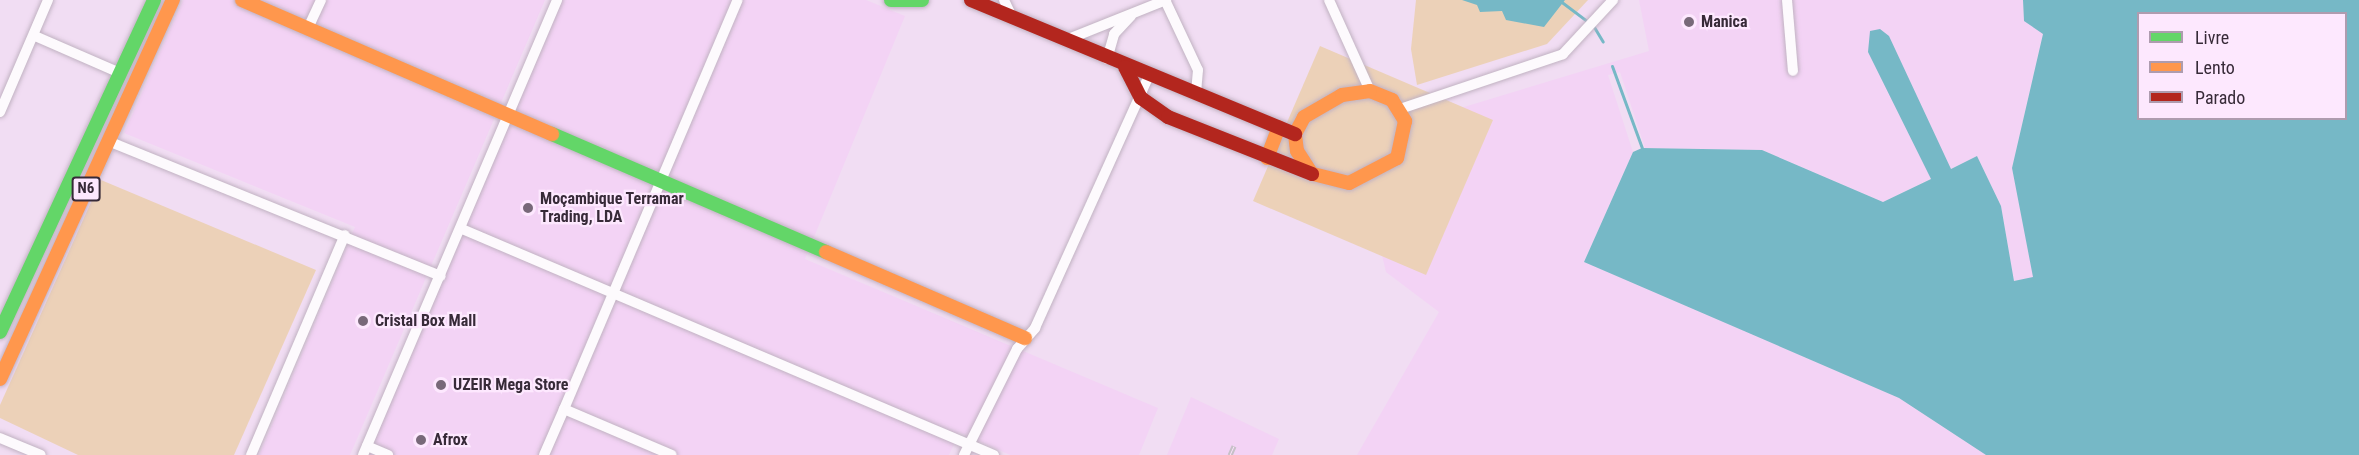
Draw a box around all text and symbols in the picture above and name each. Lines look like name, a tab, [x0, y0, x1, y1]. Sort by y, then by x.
place label: Manica	[1701, 12, 1747, 32]
legend	[2137, 12, 2347, 120]
marker: Manica	[1682, 15, 1696, 29]
text: Livre	[2195, 27, 2229, 48]
text: Lento	[2195, 57, 2235, 78]
text: Parado	[2195, 87, 2245, 108]
road number: N6	[71, 177, 101, 201]
place label: Moçambique Terramar Trading, LDA	[540, 189, 684, 227]
marker: Moçambique Terramar Trading, LDA	[521, 201, 535, 215]
place label: Cristal Box Mall	[375, 311, 476, 331]
marker: Cristal Box Mall	[356, 314, 370, 328]
place label: UZEIR Mega Store	[453, 375, 568, 395]
marker: UZEIR Mega Store	[434, 378, 448, 392]
place label: Afrox	[433, 430, 468, 450]
marker: Afrox	[414, 433, 428, 447]

